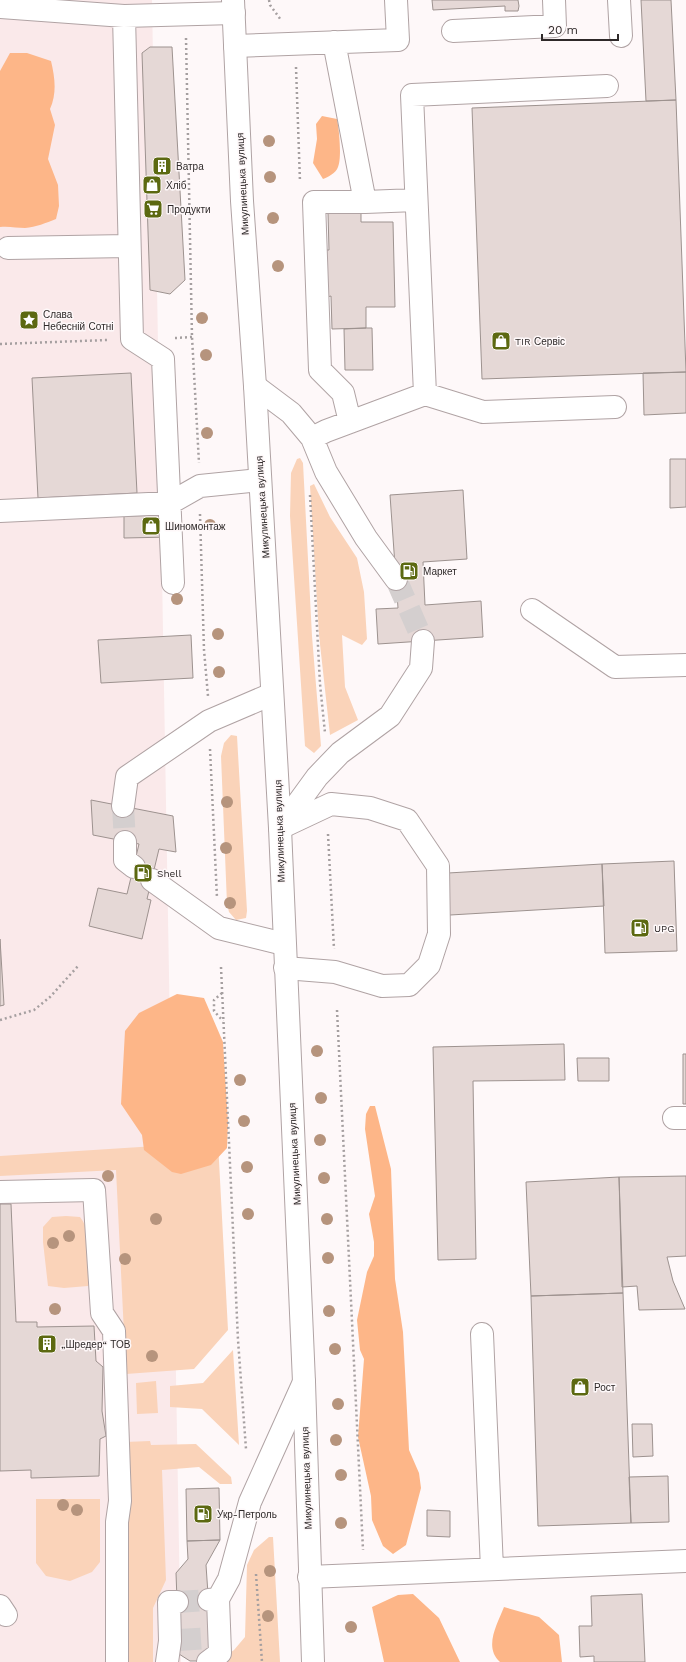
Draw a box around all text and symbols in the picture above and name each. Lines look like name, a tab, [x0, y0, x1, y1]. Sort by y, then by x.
scale bar	[542, 16, 618, 42]
text: 20 m	[548, 23, 578, 37]
street label: Микулинецька вулиця	[234, 132, 251, 236]
building icon: Ватра	[151, 155, 173, 177]
place label: Ватра	[176, 161, 204, 172]
shop icon: Хліб	[141, 174, 163, 196]
place label: Хліб	[166, 180, 187, 191]
supermarket icon: Продукти	[142, 198, 164, 220]
place label: Продукти	[167, 204, 211, 215]
place icon: Слава Небесній Сотні	[18, 309, 40, 331]
place label: Слава Небесній Сотні	[43, 309, 113, 332]
shop icon: TIR Сервіс	[490, 330, 512, 352]
place label: TIR Сервіс	[515, 336, 565, 347]
street label: Микулинецька вулиця	[253, 455, 272, 559]
shop icon: Шиномонтаж	[140, 515, 162, 537]
place label: Шиномонтаж	[165, 521, 226, 532]
fuel station icon: Маркет	[398, 560, 420, 582]
place label: Маркет	[423, 566, 457, 577]
street label: Микулинецька вулиця	[272, 780, 287, 882]
fuel station icon: Shell	[132, 862, 154, 884]
place label: Shell	[157, 868, 182, 879]
fuel station icon: UPG	[629, 917, 651, 939]
place label: UPG	[654, 923, 674, 934]
street label: Микулинецька вулиця	[286, 1102, 303, 1206]
building icon: „Шредер“ ТОВ	[36, 1333, 58, 1355]
place label: „Шредер“ ТОВ	[61, 1339, 131, 1350]
shop icon: Рост	[569, 1376, 591, 1398]
place label: Рост	[594, 1382, 616, 1393]
street label: Микулинецька вулиця	[299, 1427, 314, 1529]
fuel station icon: Укр-Петроль	[192, 1503, 214, 1525]
place label: Укр-Петроль	[217, 1509, 277, 1520]

